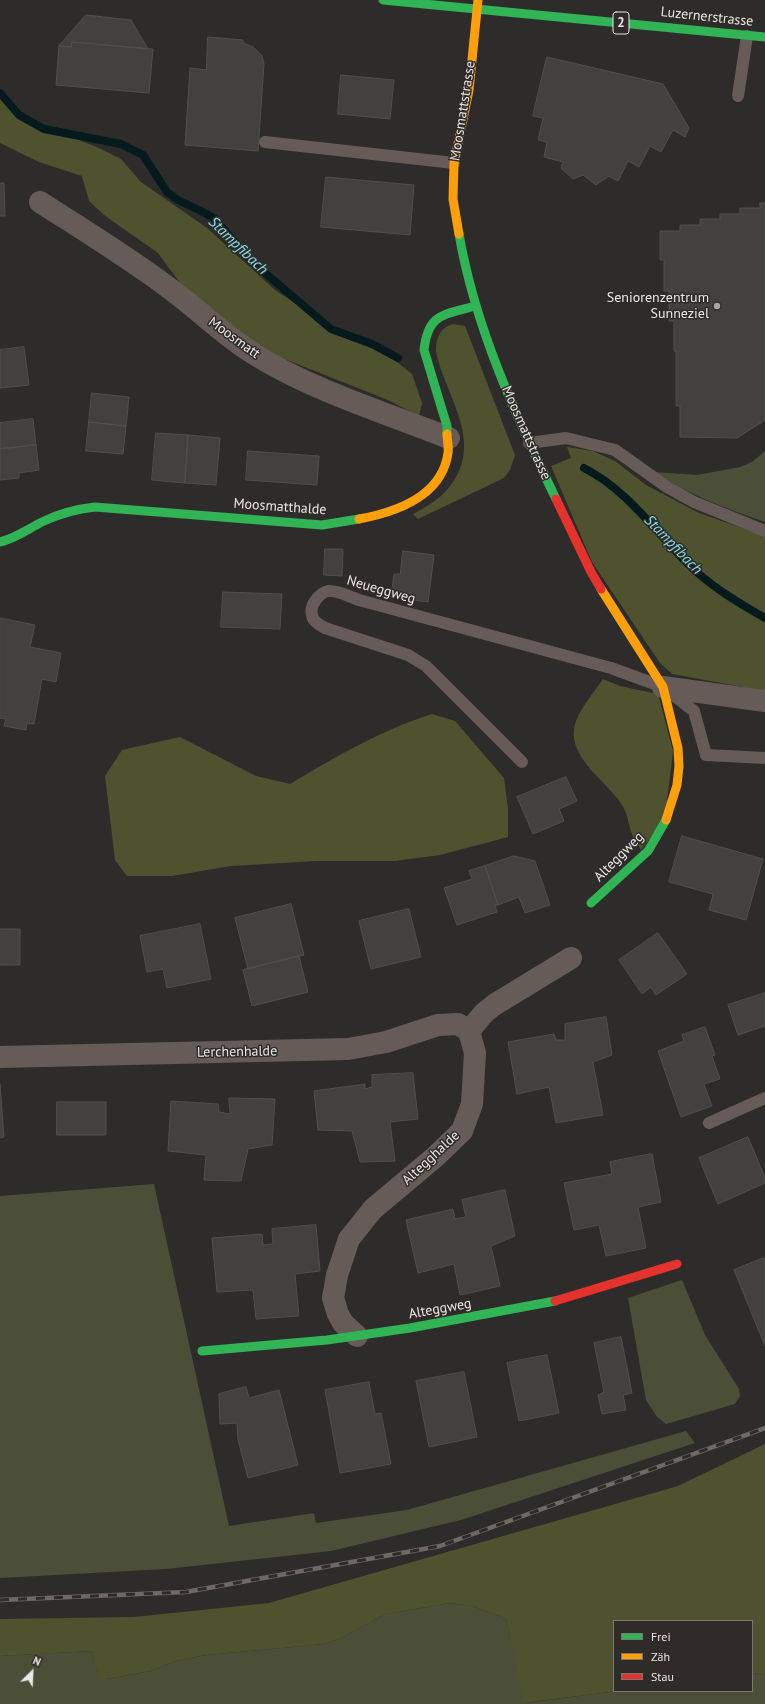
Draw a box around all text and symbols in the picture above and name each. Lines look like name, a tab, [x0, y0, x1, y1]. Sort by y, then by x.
street label: Luzernerstrasse	[660, 4, 754, 30]
road number: 2	[613, 12, 629, 34]
street label: Moosmattstrasse	[447, 60, 479, 162]
water label: Stampfibach	[205, 213, 271, 279]
place label: Seniorenzentrum Sunneziel	[607, 290, 709, 322]
marker: Seniorenzentrum Sunneziel	[712, 301, 722, 311]
street label: Moosmatt	[205, 314, 263, 362]
street label: Moosmattstrasse	[498, 383, 554, 483]
street label: Moosmatthalde	[233, 495, 327, 519]
water label: Stampfibach	[640, 512, 706, 578]
street label: Neueggweg	[345, 572, 417, 608]
street label: Alteggweg	[591, 829, 647, 885]
street label: Lerchenhalde	[197, 1043, 277, 1061]
street label: Altegghalde	[399, 1127, 463, 1189]
street label: Alteggweg	[407, 1295, 473, 1323]
legend	[613, 1620, 753, 1692]
text: Frei	[651, 1629, 671, 1644]
text: Zäh	[651, 1649, 670, 1664]
north arrow	[12, 1652, 52, 1692]
text: N	[31, 1653, 43, 1669]
text: Stau	[651, 1669, 674, 1684]

